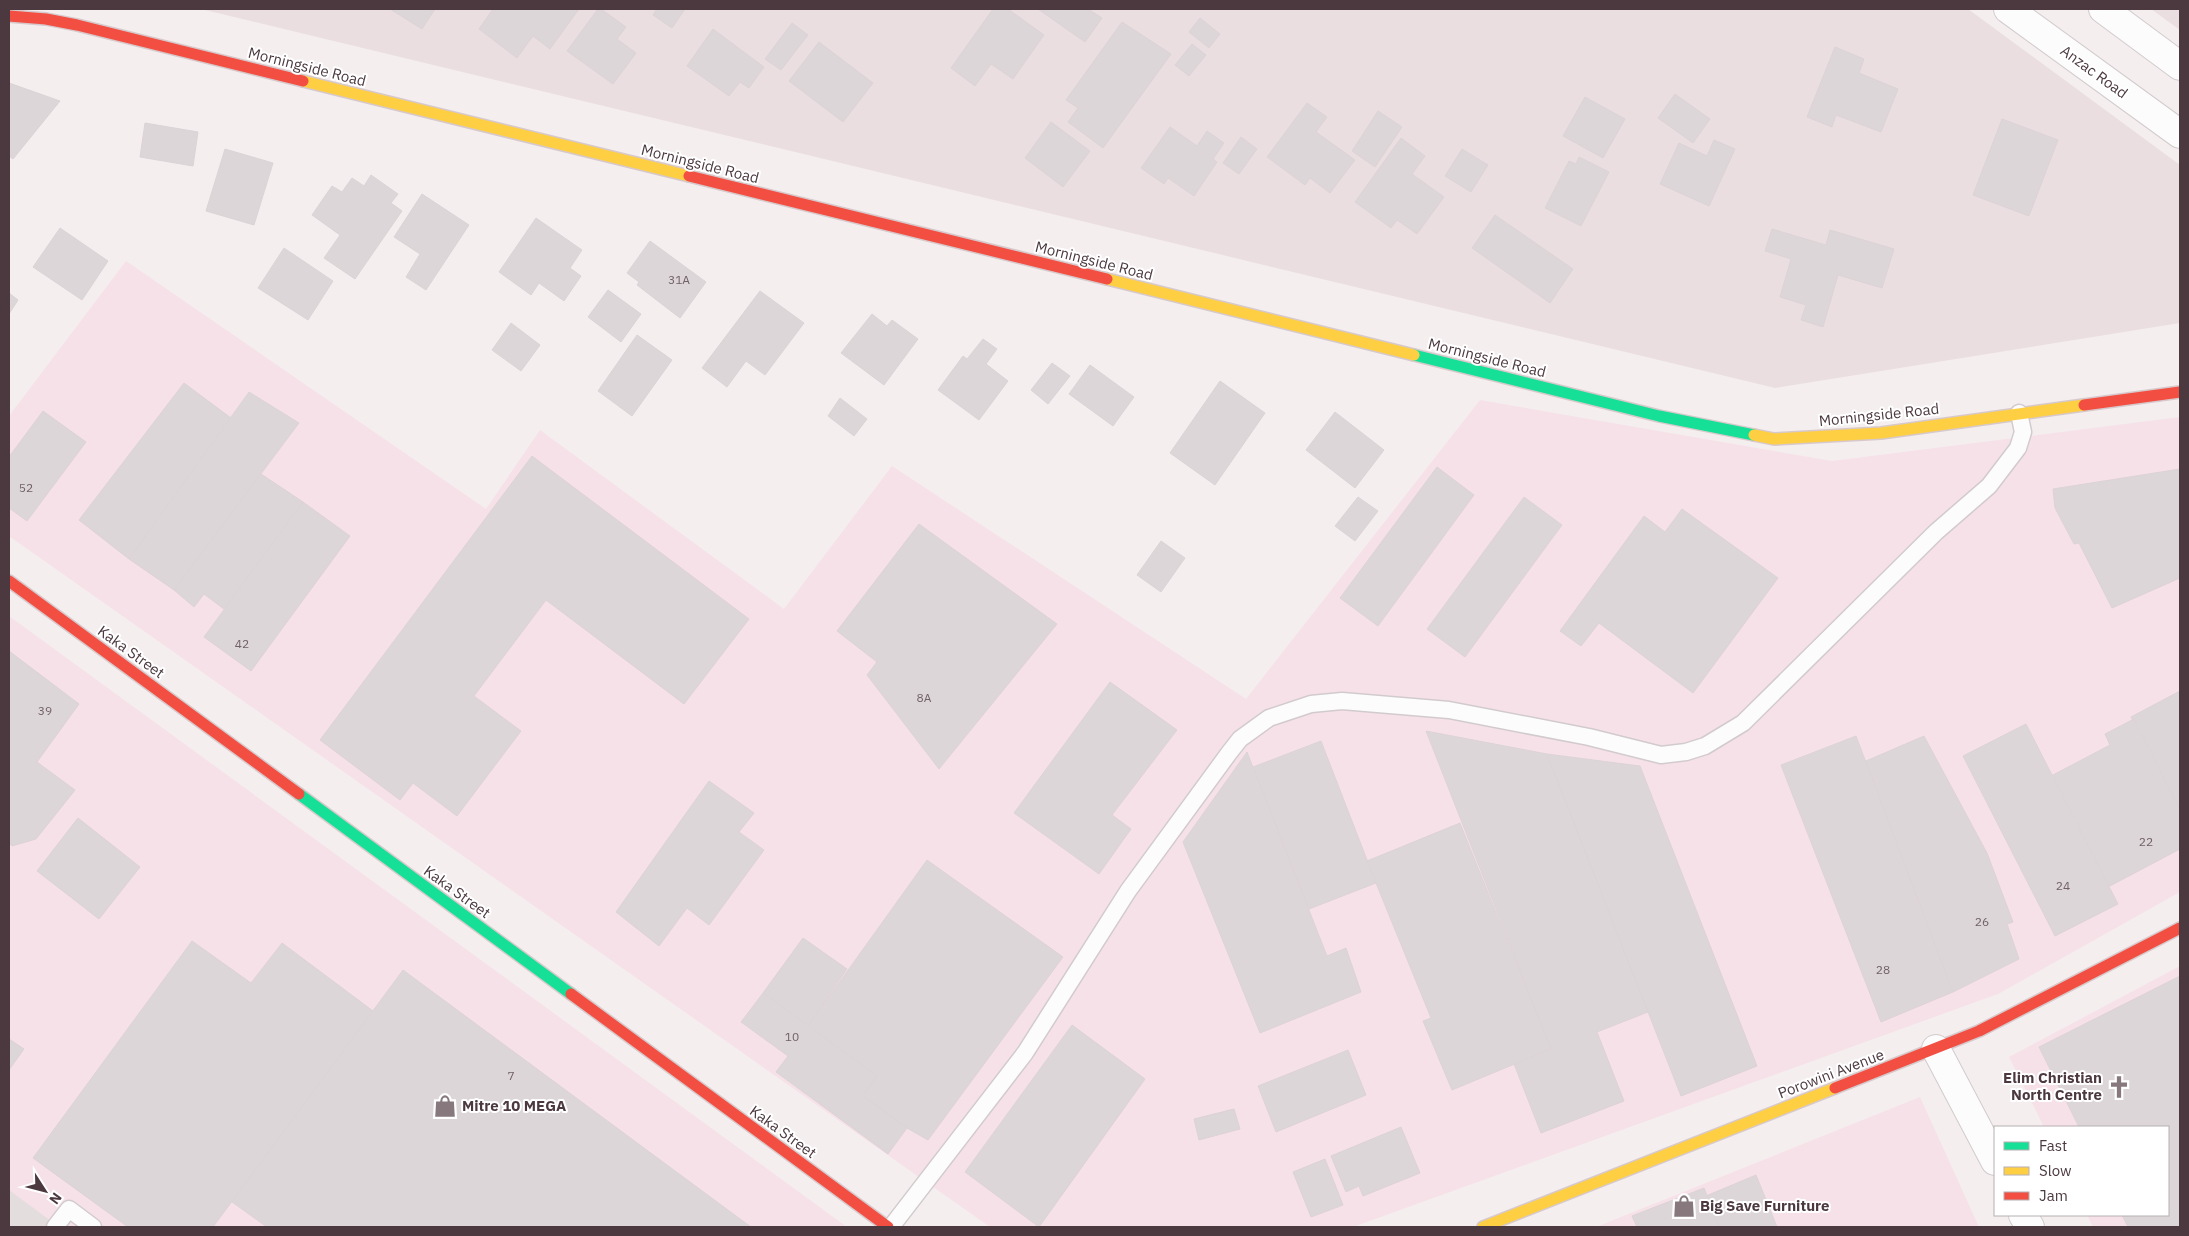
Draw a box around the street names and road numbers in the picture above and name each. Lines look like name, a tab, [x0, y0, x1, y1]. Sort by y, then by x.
street label: Anzac Road	[2057, 41, 2132, 102]
street label: Morningside Road	[246, 43, 368, 90]
street label: Morningside Road	[639, 140, 761, 187]
street label: Morningside Road	[1033, 237, 1155, 284]
street label: Morningside Road	[1426, 334, 1548, 381]
street label: Morningside Road	[1818, 399, 1940, 430]
street label: Kaka Street	[94, 621, 168, 682]
street label: Kaka Street	[420, 861, 494, 922]
street label: Porowini Avenue	[1775, 1045, 1887, 1102]
street label: Kaka Street	[746, 1101, 820, 1162]

